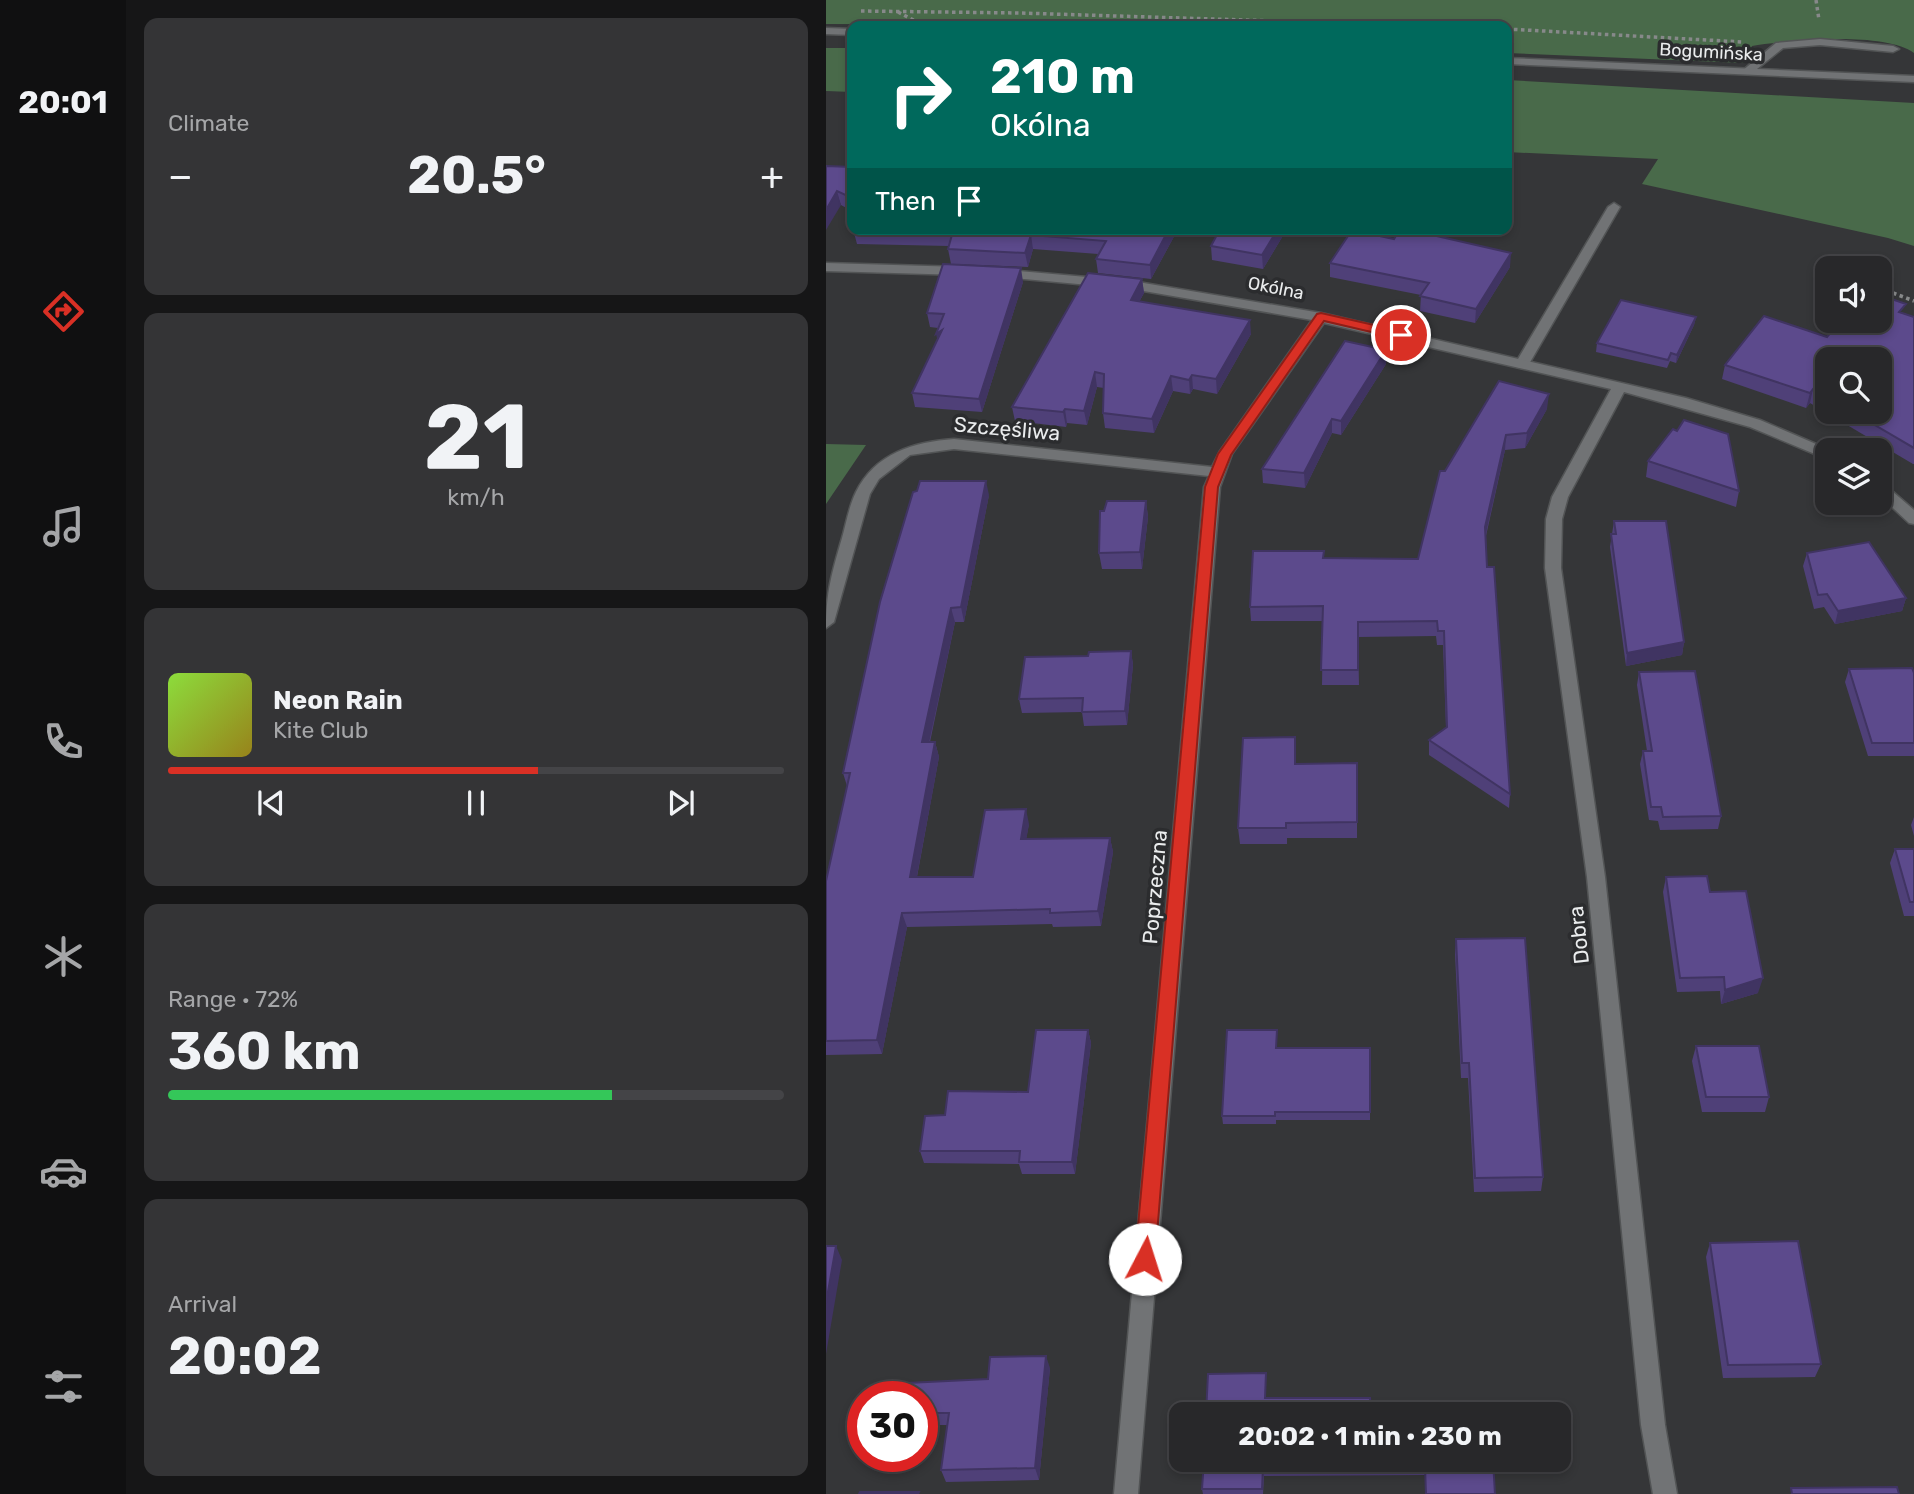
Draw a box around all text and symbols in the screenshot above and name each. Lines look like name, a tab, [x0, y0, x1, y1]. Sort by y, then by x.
street label: Bogumińska	[1659, 38, 1763, 66]
text: 210 m	[990, 47, 1135, 105]
icon: right	[875, 49, 966, 140]
text: 20:01	[18, 83, 108, 121]
text: Okólna	[990, 106, 1091, 144]
text: Climate	[168, 109, 249, 137]
text: 20.5°	[407, 144, 546, 206]
text: −	[168, 153, 193, 199]
text: +	[760, 153, 784, 199]
icon: arrive	[950, 182, 988, 220]
text: Then	[875, 186, 936, 217]
map controls	[1815, 256, 1892, 515]
button: sound	[1815, 256, 1892, 333]
street label: Okólna	[1246, 272, 1306, 304]
icon: directions	[39, 287, 88, 336]
pin	[1371, 305, 1431, 365]
icon: arrive	[1382, 316, 1420, 354]
button: search	[1815, 347, 1892, 424]
text: 21	[424, 383, 528, 491]
street label: Szczęśliwa	[953, 411, 1061, 446]
button: layers	[1815, 438, 1892, 515]
text: km/h	[447, 483, 505, 511]
icon: music	[39, 502, 88, 551]
text: Neon Rain	[273, 685, 403, 716]
text: Kite Club	[273, 716, 368, 744]
icon: phone	[39, 717, 88, 766]
icon: previous	[252, 784, 290, 822]
icon: pause	[457, 784, 495, 822]
icon: next	[662, 784, 700, 822]
street label: Poprzeczna	[1137, 829, 1172, 945]
street label: Dobra	[1563, 905, 1594, 965]
icon: climate	[39, 932, 88, 981]
text: Range · 72%	[168, 985, 298, 1013]
text: 360 km	[168, 1020, 361, 1082]
icon: car	[39, 1147, 88, 1196]
position arrow	[1108, 1222, 1182, 1296]
text: Arrival	[168, 1290, 237, 1318]
text: 20:02	[168, 1325, 322, 1387]
icon: filters	[39, 1362, 88, 1411]
speed limit sign: 30	[847, 1381, 938, 1472]
text: 20:02 · 1 min · 230 m	[1238, 1421, 1502, 1452]

